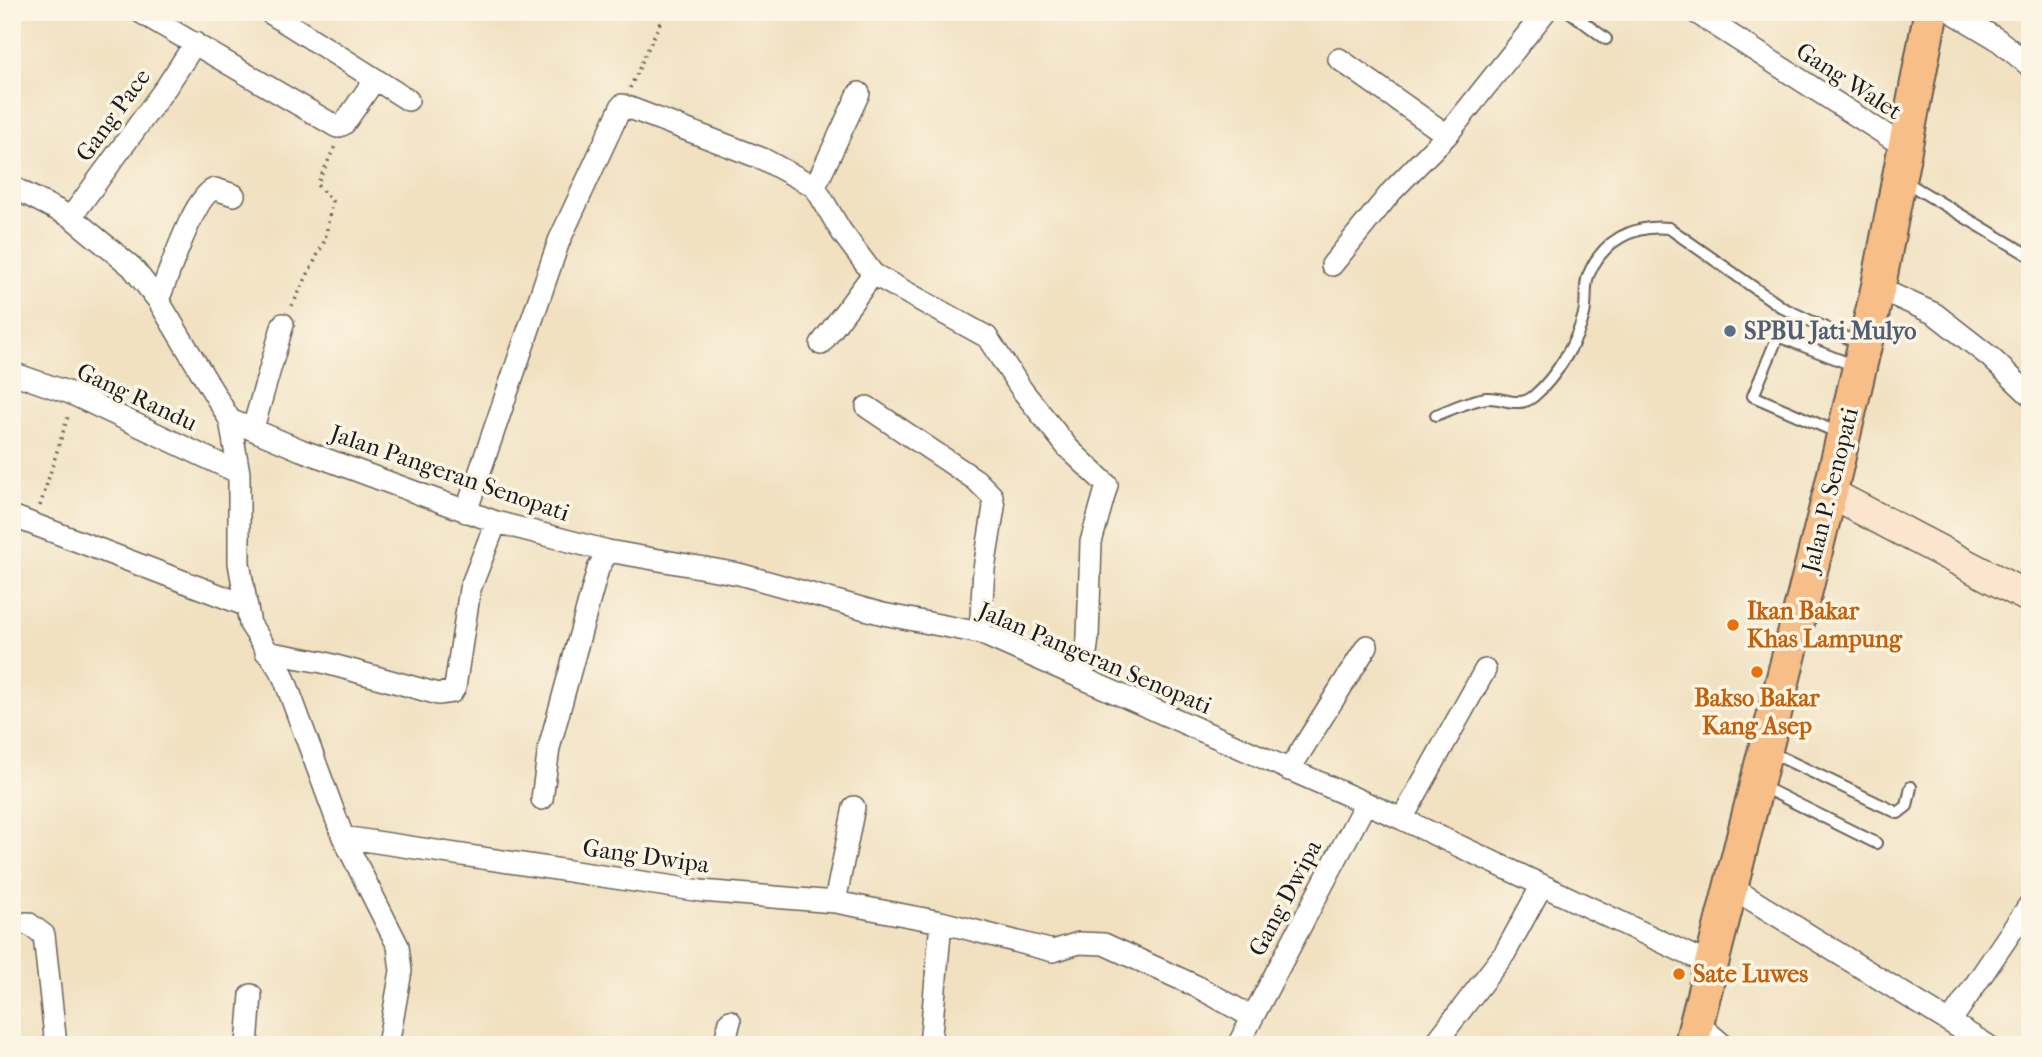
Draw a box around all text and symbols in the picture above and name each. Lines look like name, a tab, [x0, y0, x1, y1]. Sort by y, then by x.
street label: Gang Walet	[1791, 37, 1907, 126]
street label: Gang Pace	[70, 63, 156, 167]
place label: SPBU Jati Mulyo	[1744, 317, 1916, 345]
marker: SPBU Jati Mulyo	[1722, 323, 1738, 339]
street label: Gang Randu	[72, 357, 202, 437]
street label: Jalan P. Senopati	[1795, 405, 1864, 577]
street label: Jalan Pangeran Senopati	[325, 418, 573, 527]
street label: Jalan Pangeran Senopati	[972, 595, 1216, 720]
place label: Ikan Bakar Khas Lampung	[1747, 597, 1903, 653]
marker: Ikan Bakar Khas Lampung	[1725, 617, 1741, 633]
marker: Bakso Bakar Kang Asep	[1749, 664, 1765, 680]
place label: Bakso Bakar Kang Asep	[1694, 684, 1821, 740]
street label: Gang Dwipa	[581, 833, 712, 879]
street label: Gang Dwipa	[1243, 834, 1328, 961]
place label: Sate Luwes	[1693, 960, 1808, 988]
marker: Sate Luwes	[1671, 966, 1687, 982]

